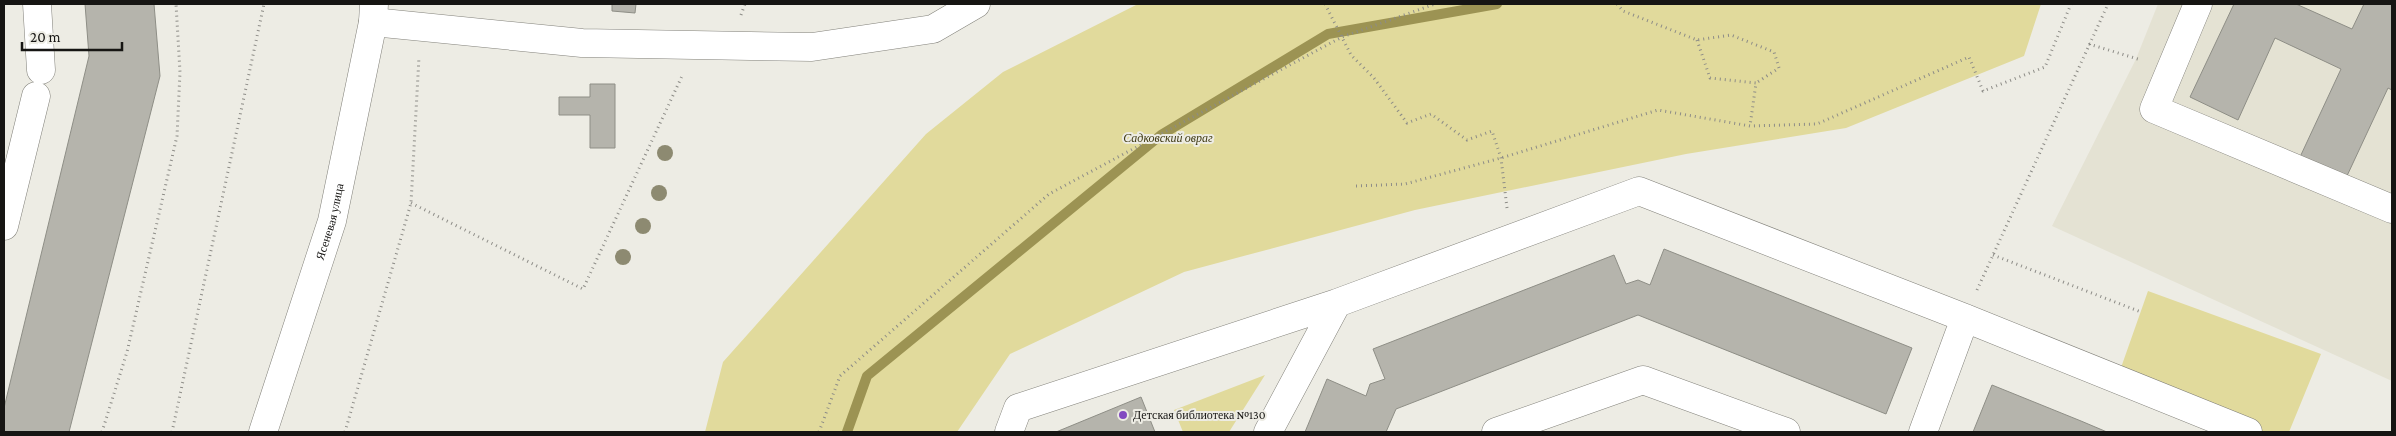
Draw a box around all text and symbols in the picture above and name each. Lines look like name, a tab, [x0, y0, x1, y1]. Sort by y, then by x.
scale bar	[22, 20, 122, 52]
text: 20 m	[30, 29, 61, 45]
park label: Садковский овраг	[1123, 131, 1213, 145]
street label: Ясеневая улица	[313, 181, 347, 262]
place label: Детская библиотека №130	[1133, 408, 1266, 422]
marker: Детская библиотека №130	[1117, 409, 1129, 421]

